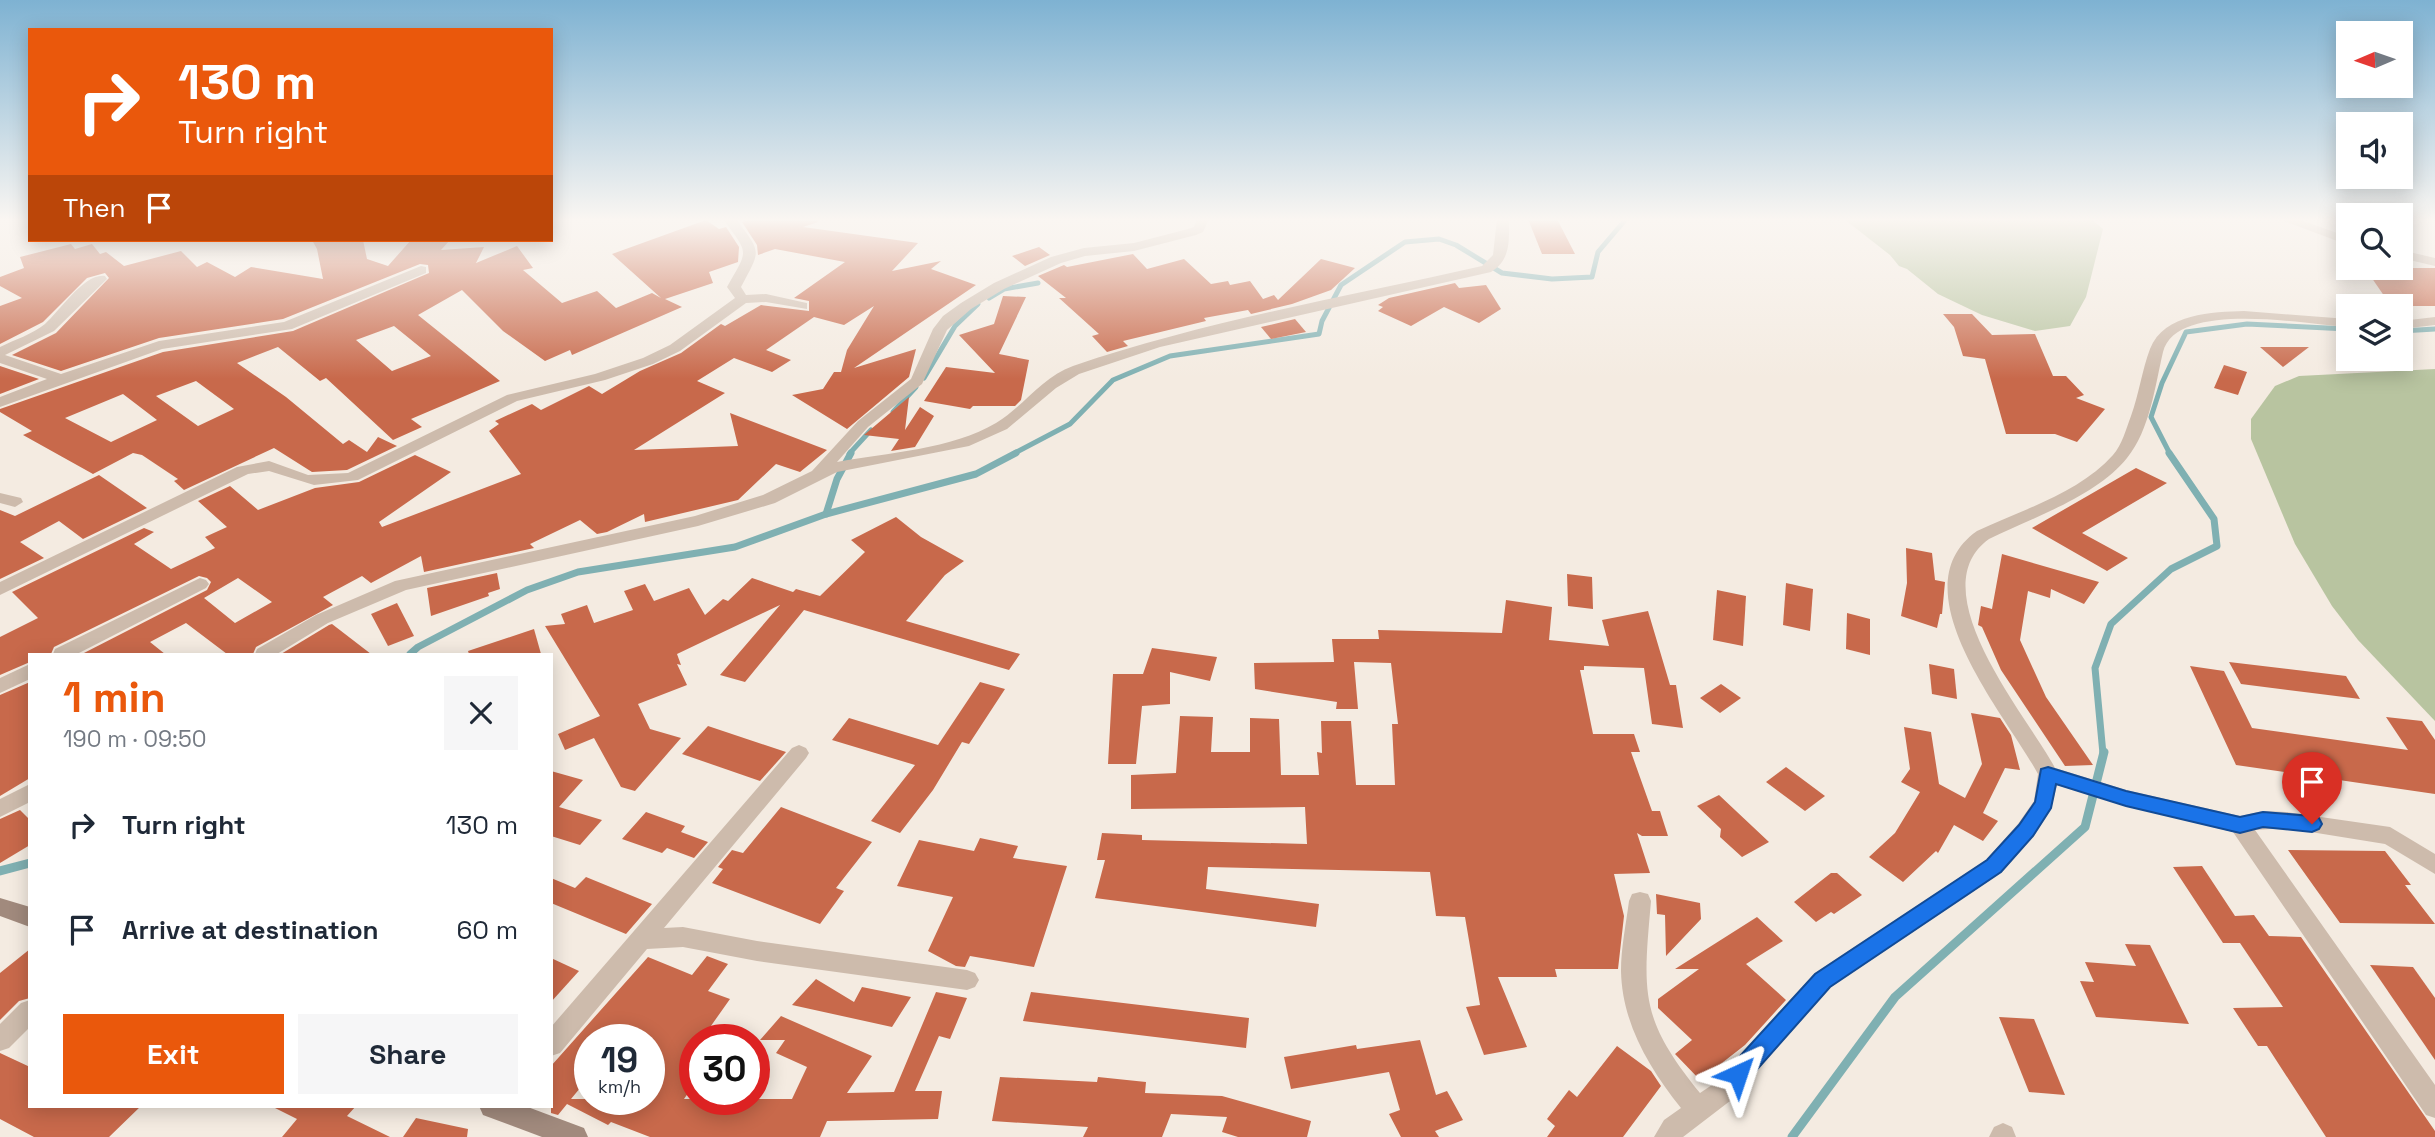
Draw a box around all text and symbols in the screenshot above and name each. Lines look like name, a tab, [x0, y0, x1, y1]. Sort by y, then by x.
north arrow	[2336, 21, 2413, 98]
map controls	[2336, 21, 2413, 371]
text: 130 m	[178, 51, 316, 113]
icon: right	[63, 56, 154, 147]
text: Turn right	[178, 112, 328, 152]
button: sound	[2336, 112, 2413, 189]
icon: arrive	[140, 189, 178, 227]
text: Then	[63, 191, 126, 225]
button: search	[2336, 203, 2413, 280]
button: layers	[2336, 294, 2413, 371]
text: 1 min	[63, 671, 166, 724]
button: close	[444, 676, 518, 750]
text: 190 m · 09:50	[63, 724, 206, 754]
pin	[2282, 752, 2342, 824]
icon: arrive	[2293, 763, 2331, 801]
icon: right	[63, 806, 101, 844]
text: Turn right	[122, 808, 246, 842]
text: 130 m	[446, 808, 518, 842]
icon: arrive	[63, 911, 101, 949]
text: Arrive at destination	[122, 913, 379, 947]
text: 60 m	[456, 913, 518, 947]
button: Exit	[63, 1014, 284, 1094]
button: Share	[298, 1014, 518, 1094]
speed limit sign: 30	[679, 1024, 770, 1115]
position arrow	[1701, 1037, 1775, 1111]
text: 19	[601, 1038, 638, 1082]
text: km/h	[598, 1075, 641, 1098]

